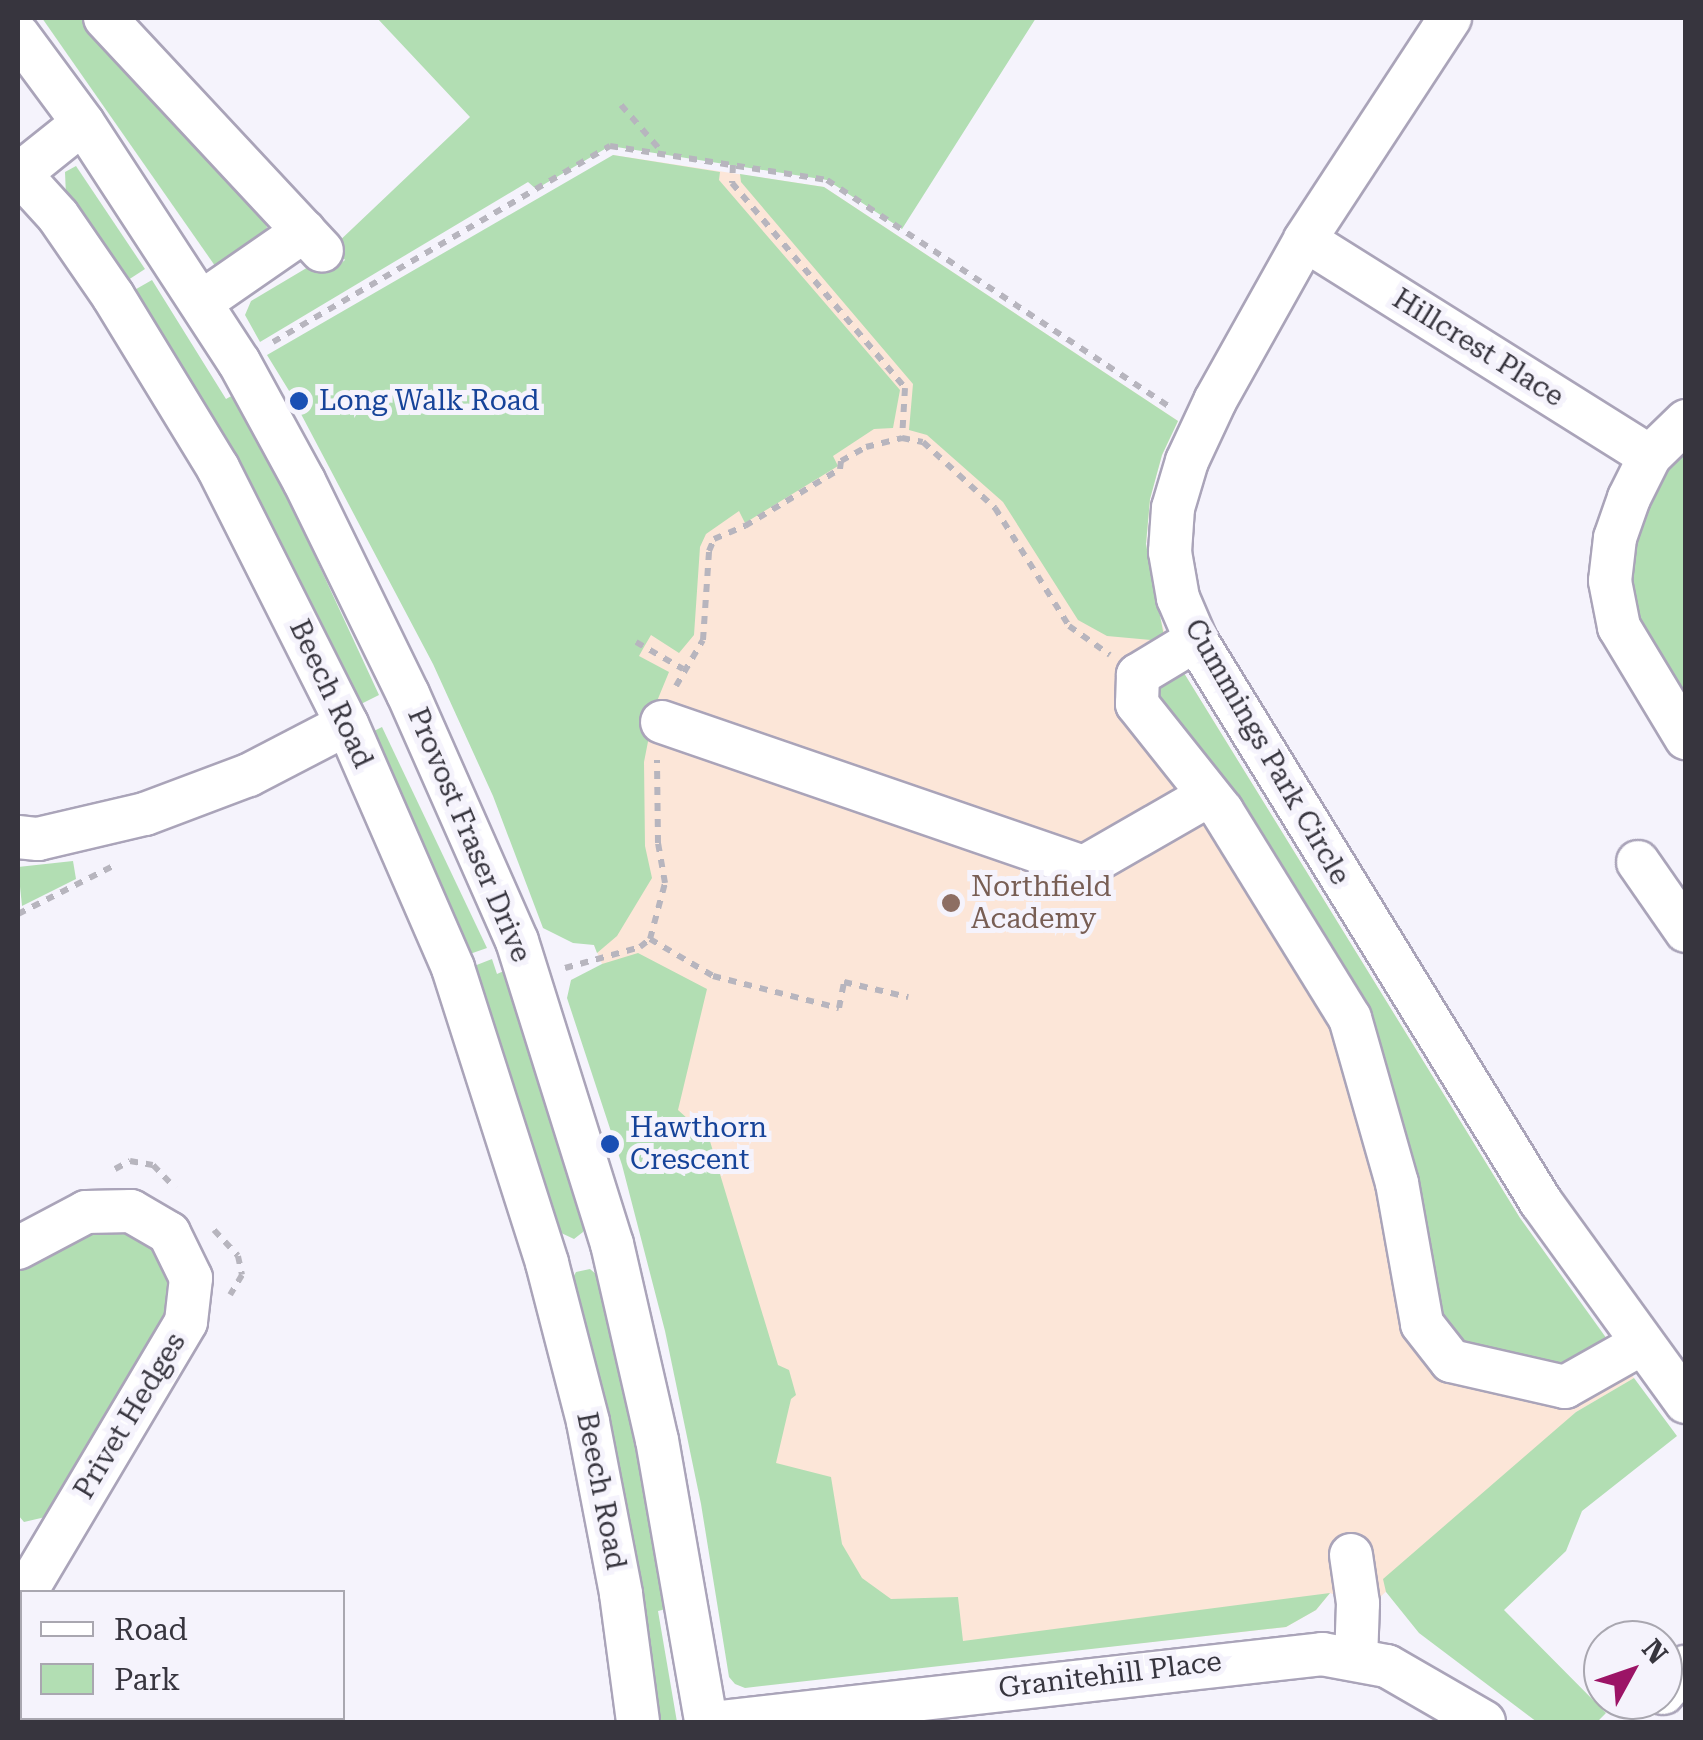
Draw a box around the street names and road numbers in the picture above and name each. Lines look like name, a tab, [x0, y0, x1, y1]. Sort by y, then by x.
street label: Hillcrest Place	[1386, 282, 1570, 414]
street label: Cummings Park Circle	[1177, 613, 1357, 891]
street label: Beech Road	[282, 615, 380, 773]
street label: Provost Fraser Drive	[400, 703, 538, 967]
street label: Privet Hedges	[67, 1327, 193, 1505]
street label: Beech Road	[569, 1410, 633, 1572]
street label: Granitehill Place	[997, 1645, 1223, 1705]

